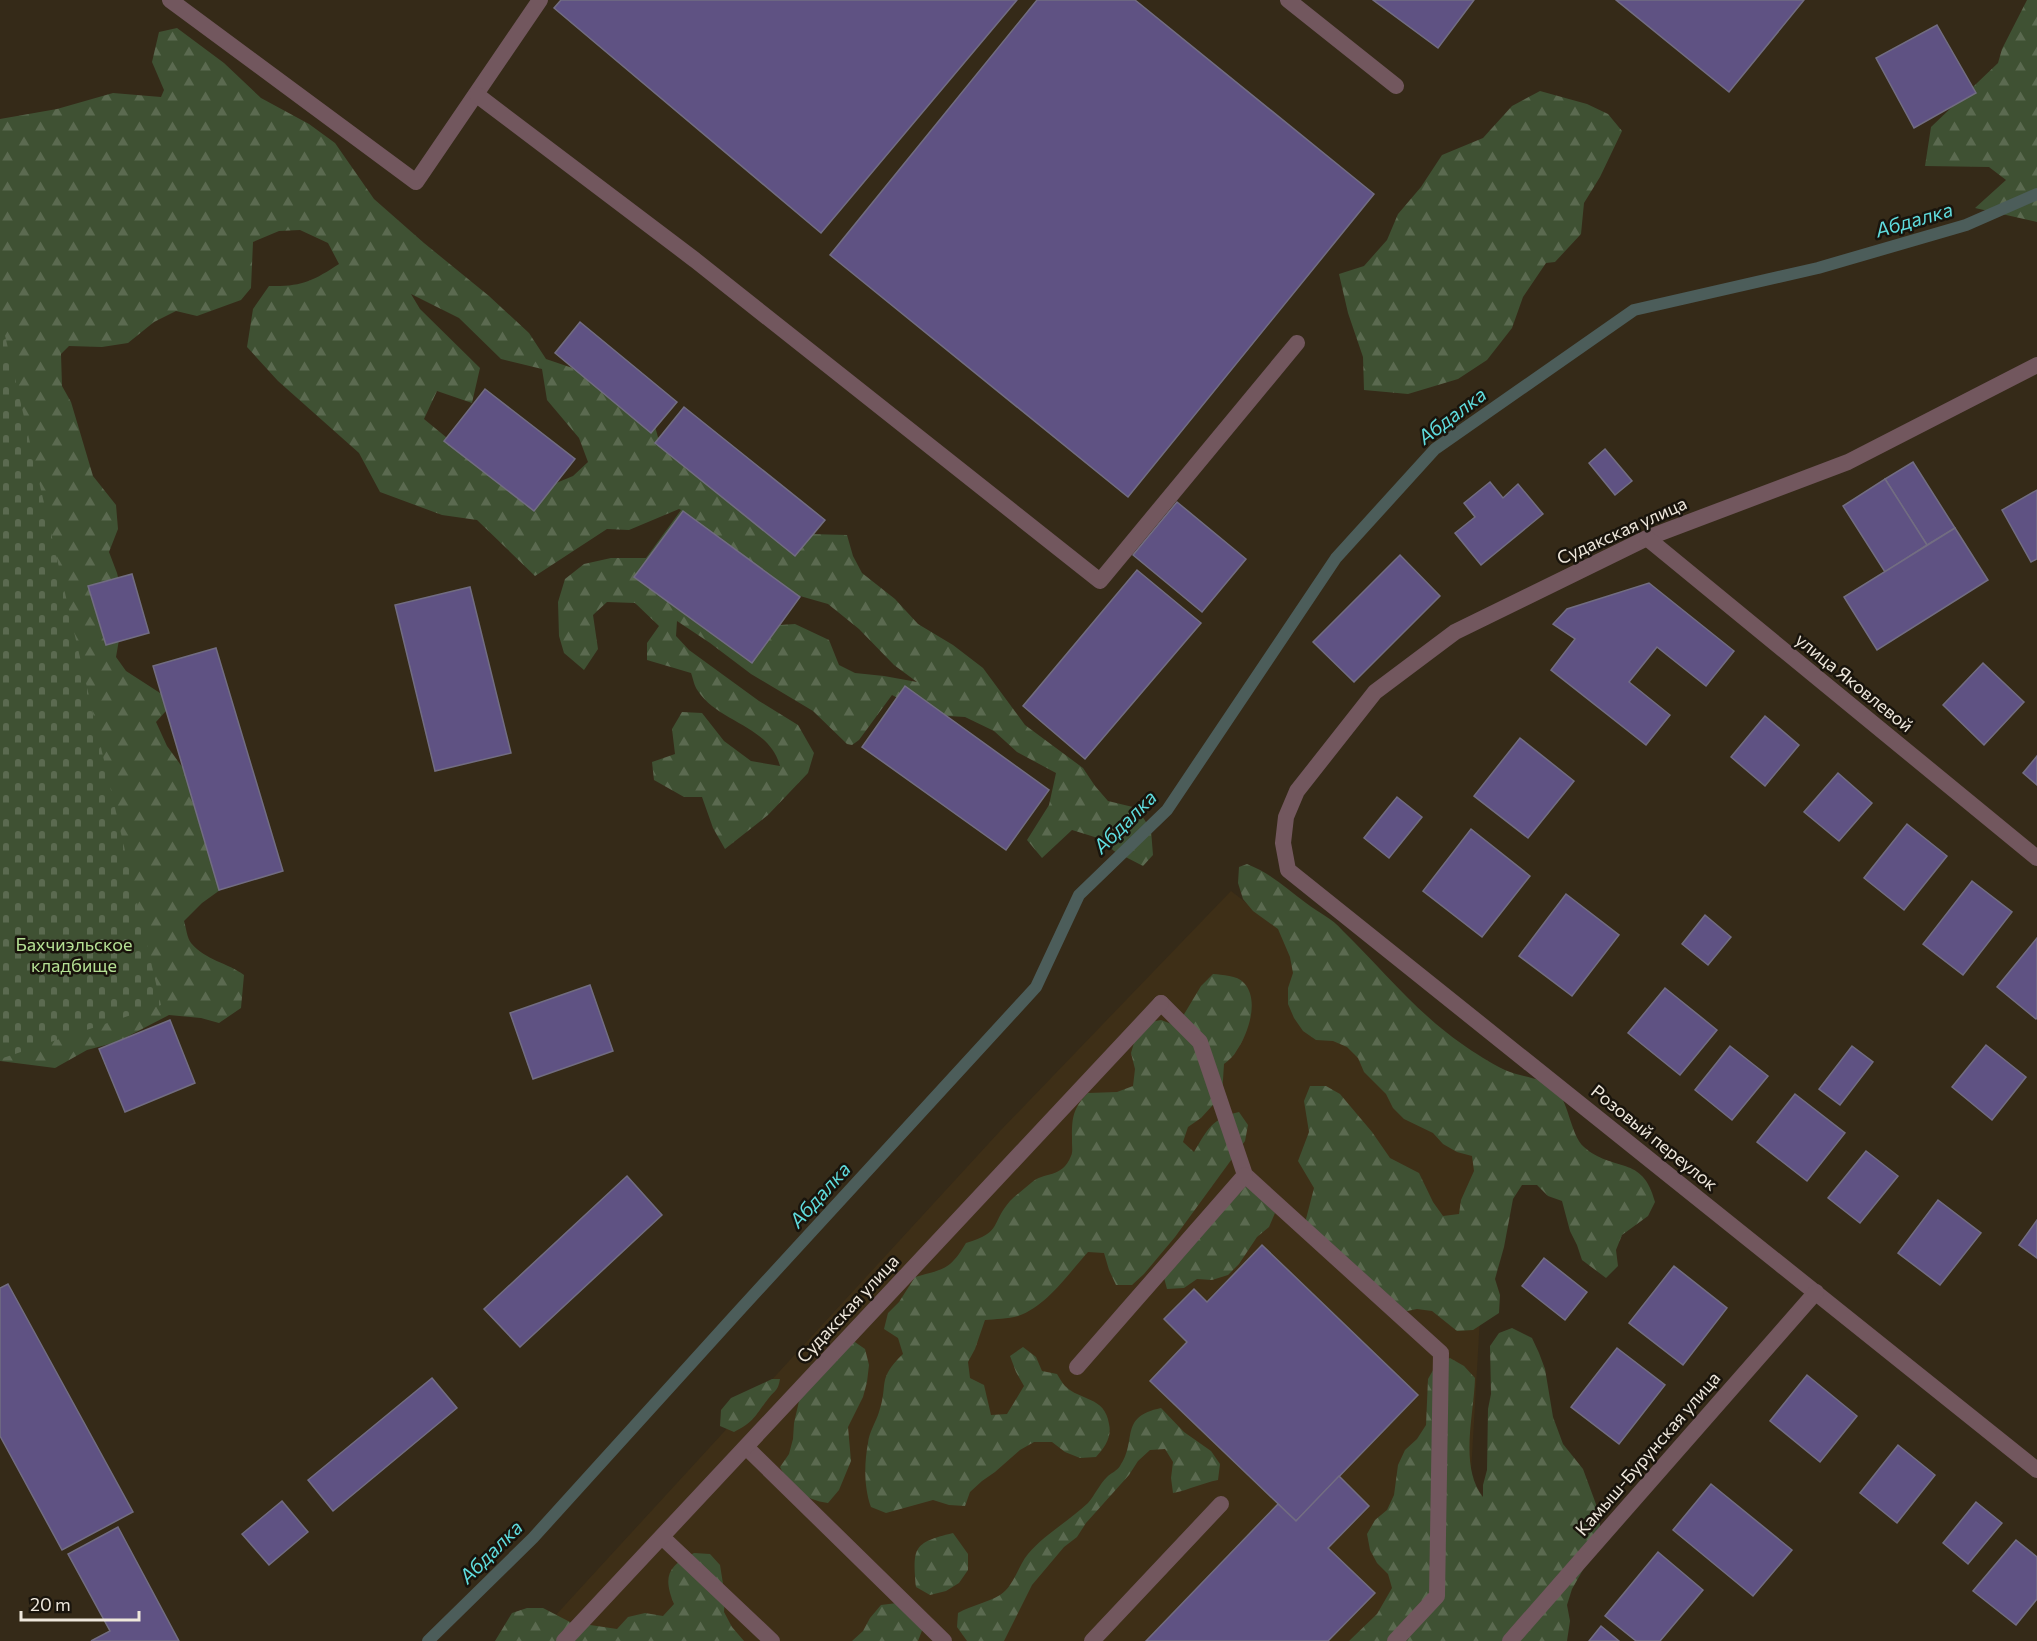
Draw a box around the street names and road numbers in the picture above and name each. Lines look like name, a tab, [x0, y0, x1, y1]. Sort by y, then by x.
street label: Судакская улица	[1553, 492, 1690, 569]
street label: улица Яковлевой	[1791, 628, 1918, 736]
street label: Розовый переулок	[1587, 1079, 1723, 1195]
street label: Судакская улица	[792, 1250, 903, 1367]
street label: Камыш-Бурунская улица	[1570, 1367, 1724, 1540]

